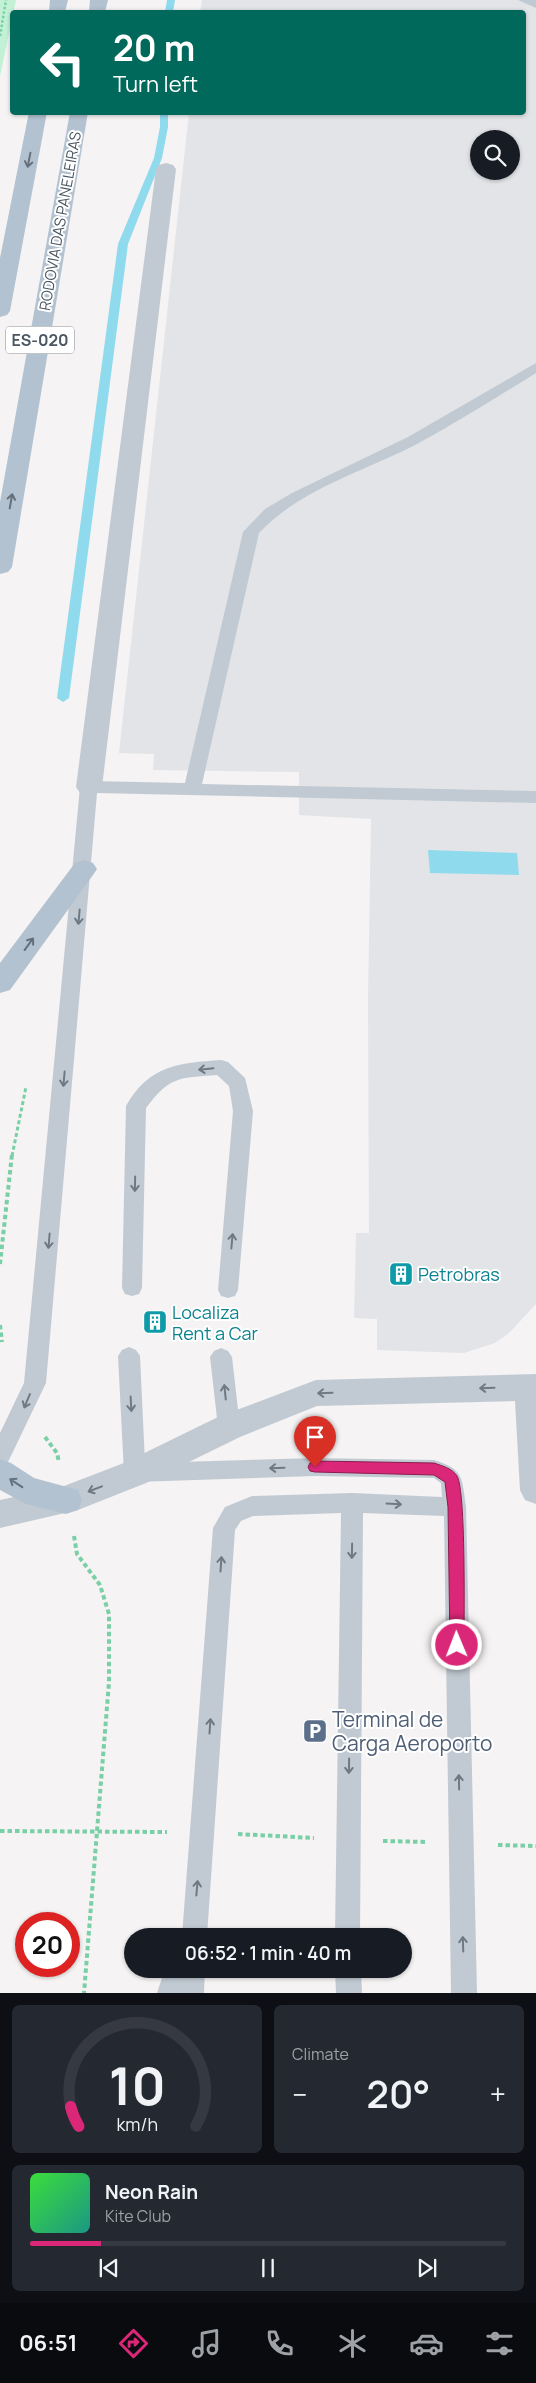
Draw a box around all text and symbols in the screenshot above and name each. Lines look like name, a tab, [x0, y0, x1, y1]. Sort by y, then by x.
text: 20 m	[113, 24, 195, 72]
icon: left	[30, 30, 95, 95]
text: Turn left	[113, 69, 198, 99]
street label: RODOVIA DAS PANELEIRAS	[34, 130, 86, 312]
map controls	[470, 130, 520, 180]
button: search	[470, 130, 520, 180]
one-way arrow	[23, 152, 33, 168]
road number: ES-020	[6, 326, 74, 354]
one-way arrow	[7, 494, 17, 510]
one-way arrow	[74, 909, 84, 925]
one-way arrow	[24, 937, 34, 951]
one-way arrow	[198, 1064, 214, 1074]
one-way arrow	[59, 1071, 69, 1087]
one-way arrow	[130, 1176, 139, 1192]
one-way arrow	[44, 1232, 53, 1248]
one-way arrow	[227, 1234, 237, 1250]
building icon: Petrobras	[388, 1261, 414, 1287]
place label: Petrobras	[418, 1262, 500, 1286]
place label: Localiza Rent a Car	[172, 1300, 259, 1345]
building icon: Localiza Rent a Car	[142, 1309, 168, 1335]
one-way arrow	[480, 1384, 496, 1393]
one-way arrow	[220, 1385, 230, 1401]
one-way arrow	[317, 1388, 334, 1398]
one-way arrow	[22, 1393, 32, 1408]
one-way arrow	[127, 1396, 136, 1412]
pin	[294, 1416, 336, 1467]
icon: arrive	[301, 1423, 329, 1451]
one-way arrow	[269, 1463, 285, 1473]
one-way arrow	[9, 1478, 23, 1488]
one-way arrow	[88, 1485, 103, 1494]
one-way arrow	[386, 1500, 402, 1509]
one-way arrow	[347, 1543, 357, 1559]
one-way arrow	[217, 1556, 226, 1572]
position arrow	[430, 1618, 482, 1670]
place label: Terminal de Carga Aeroporto	[332, 1705, 492, 1757]
one-way arrow	[205, 1718, 214, 1734]
parking icon: Terminal de Carga Aeroporto	[302, 1718, 328, 1744]
one-way arrow	[344, 1758, 354, 1774]
one-way arrow	[454, 1774, 464, 1790]
one-way arrow	[193, 1880, 202, 1896]
speed limit sign: 20	[15, 1912, 80, 1977]
one-way arrow	[458, 1937, 467, 1953]
text: 06:52 · 1 min · 40 m	[185, 1940, 351, 1966]
text: Climate	[292, 2043, 349, 2065]
text: 10	[109, 2050, 166, 2121]
text: 20°	[367, 2067, 430, 2119]
text: −	[292, 2075, 307, 2113]
text: +	[490, 2075, 506, 2113]
text: km/h	[116, 2112, 158, 2136]
text: Neon Rain	[105, 2179, 198, 2205]
text: Kite Club	[105, 2205, 171, 2227]
icon: previous	[95, 2254, 123, 2282]
icon: pause	[254, 2254, 282, 2282]
icon: next	[413, 2254, 441, 2282]
icon: directions	[116, 2326, 151, 2361]
icon: music	[189, 2326, 224, 2361]
icon: phone	[262, 2326, 297, 2361]
icon: climate	[335, 2326, 370, 2361]
icon: car	[409, 2326, 444, 2361]
icon: filters	[482, 2326, 517, 2361]
text: 06:51	[19, 2328, 77, 2358]

